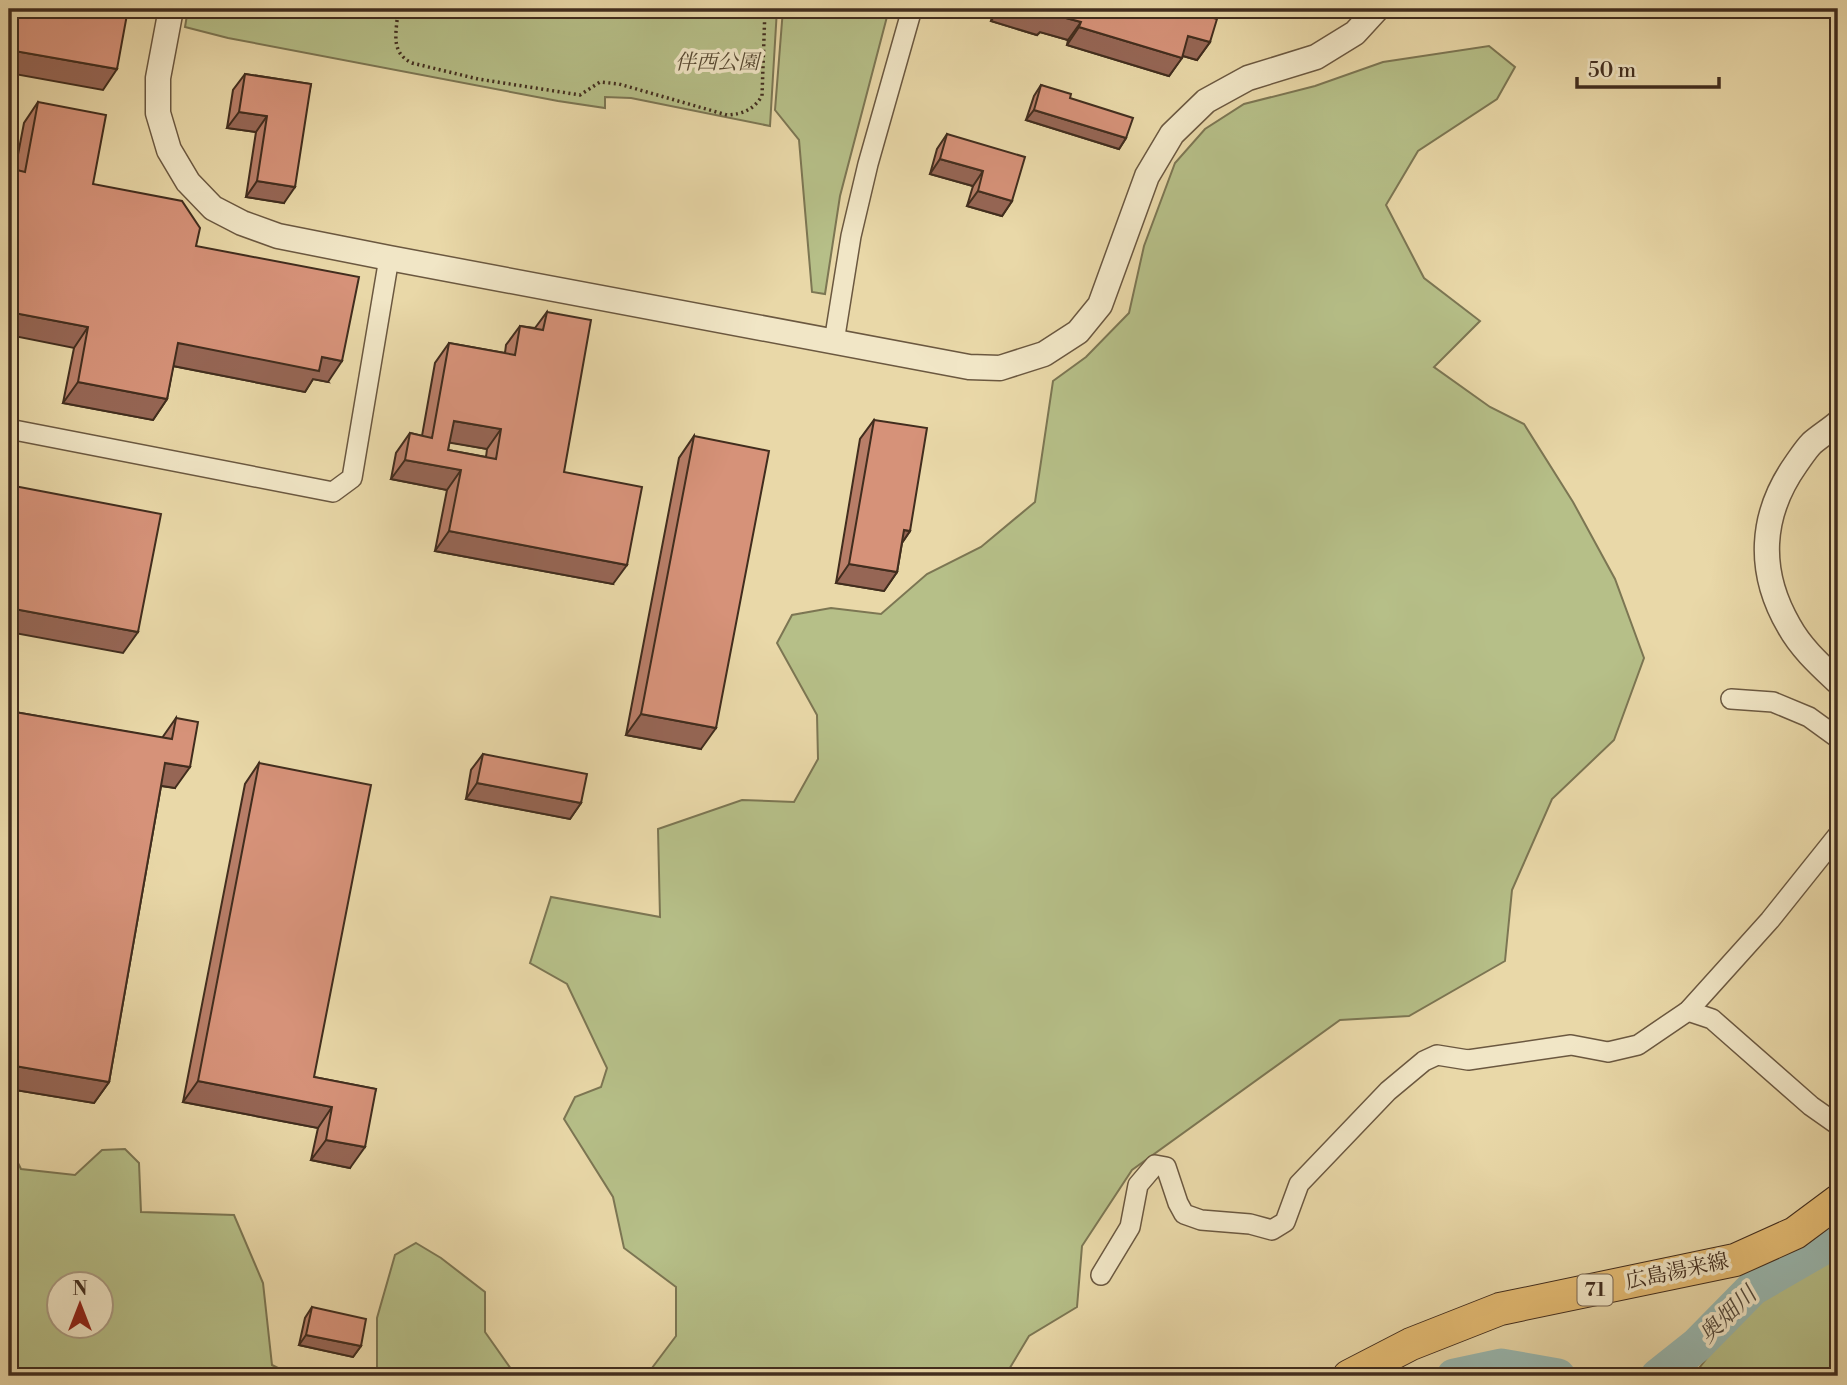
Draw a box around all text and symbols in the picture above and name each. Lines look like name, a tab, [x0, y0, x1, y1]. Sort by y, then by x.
scale bar	[1577, 46, 1719, 90]
park label: 伴西公園	[675, 50, 762, 76]
text: 50 m	[1588, 58, 1636, 84]
street label: 広島湯来線	[1623, 1248, 1731, 1296]
north arrow	[46, 1270, 116, 1340]
road number: 71	[1578, 1274, 1612, 1306]
text: N	[72, 1277, 88, 1301]
water label: 奥畑川	[1693, 1279, 1765, 1349]

